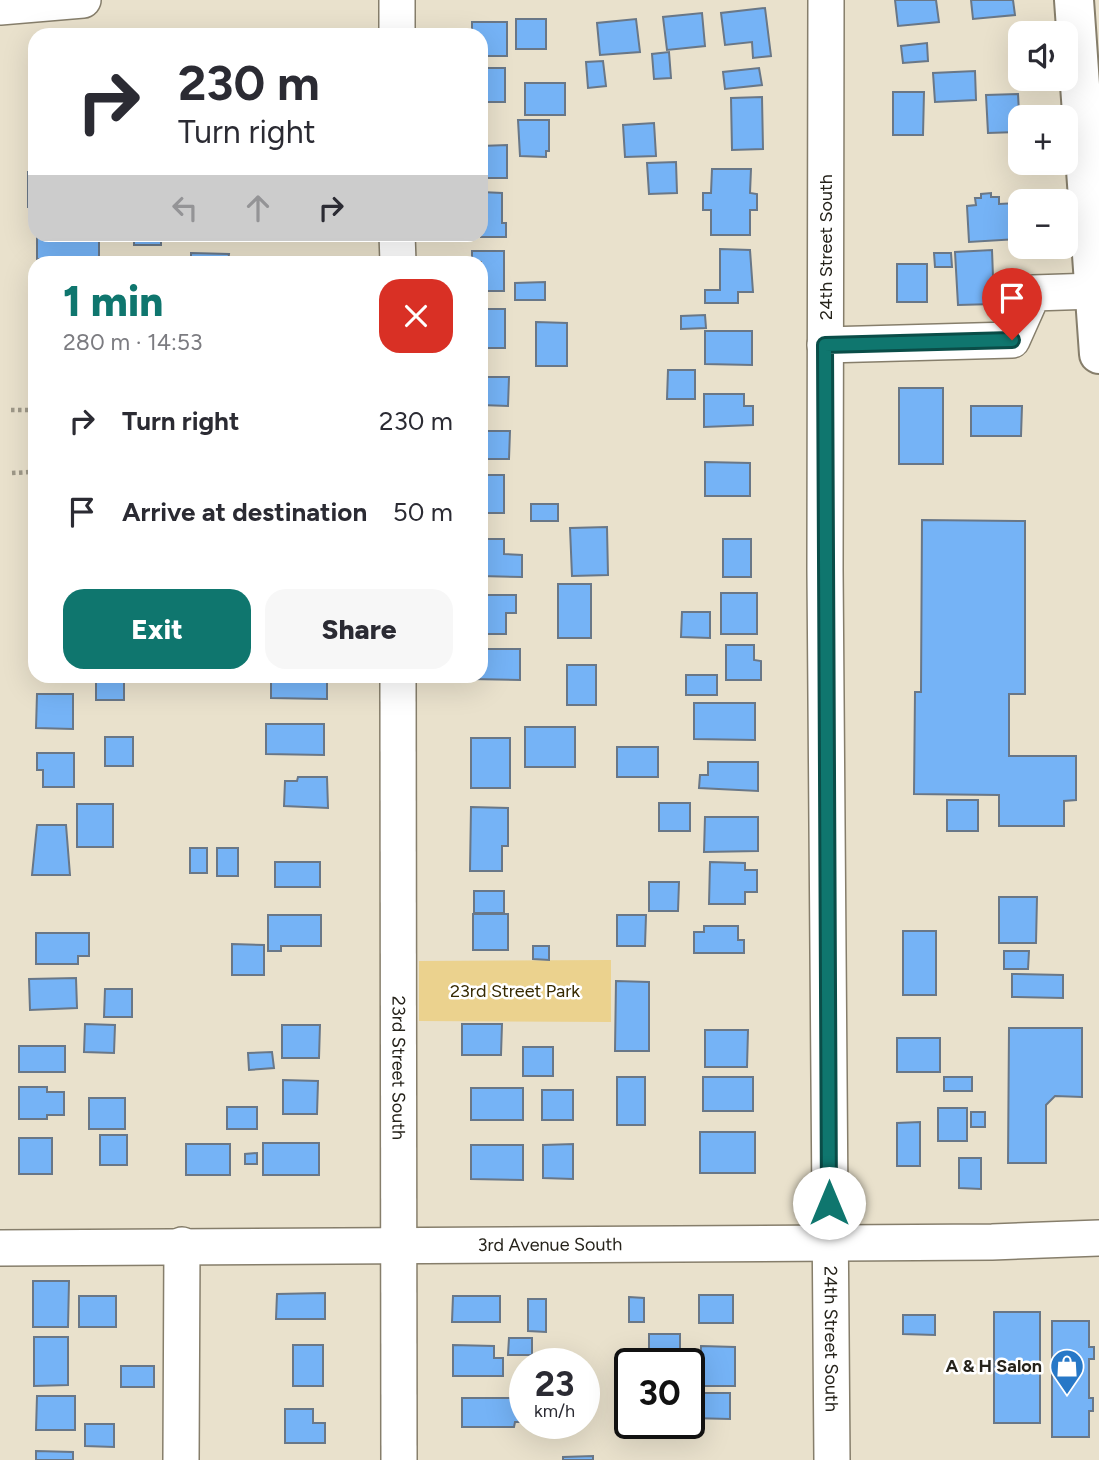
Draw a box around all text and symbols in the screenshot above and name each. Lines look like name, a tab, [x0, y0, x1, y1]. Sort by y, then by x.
map controls	[1008, 21, 1078, 259]
button: sound	[1008, 21, 1078, 91]
text: 230 m	[178, 53, 320, 112]
icon: right	[63, 56, 154, 147]
button: +	[1008, 105, 1078, 175]
text: Turn right	[178, 113, 316, 151]
street label: 24th Street South	[815, 174, 837, 320]
icon: left	[166, 189, 204, 227]
icon: ahead	[239, 189, 277, 227]
icon: right	[312, 189, 350, 227]
button: −	[1008, 189, 1078, 259]
pin	[982, 268, 1042, 340]
text: 1 min	[63, 276, 163, 327]
button: close	[379, 279, 453, 353]
icon: arrive	[993, 279, 1031, 317]
text: 280 m · 14:53	[63, 328, 203, 356]
icon: right	[63, 402, 101, 440]
text: Turn right	[122, 405, 239, 437]
text: 230 m	[379, 405, 453, 437]
icon: arrive	[63, 493, 101, 531]
text: Arrive at destination	[122, 496, 367, 528]
text: 50 m	[393, 496, 453, 528]
button: Exit	[63, 589, 251, 669]
button: Share	[265, 589, 453, 669]
park label: 23rd Street Park	[450, 980, 580, 1002]
street label: 23rd Street South	[387, 996, 410, 1140]
position arrow	[792, 1166, 866, 1240]
street label: 3rd Avenue South	[478, 1233, 622, 1256]
street label: 24th Street South	[819, 1266, 843, 1412]
shop icon: A & H Salon	[1048, 1347, 1086, 1396]
speed limit sign: 30	[614, 1348, 705, 1439]
place label: A & H Salon	[946, 1355, 1042, 1377]
text: 23	[535, 1363, 574, 1405]
text: km/h	[534, 1400, 575, 1422]

